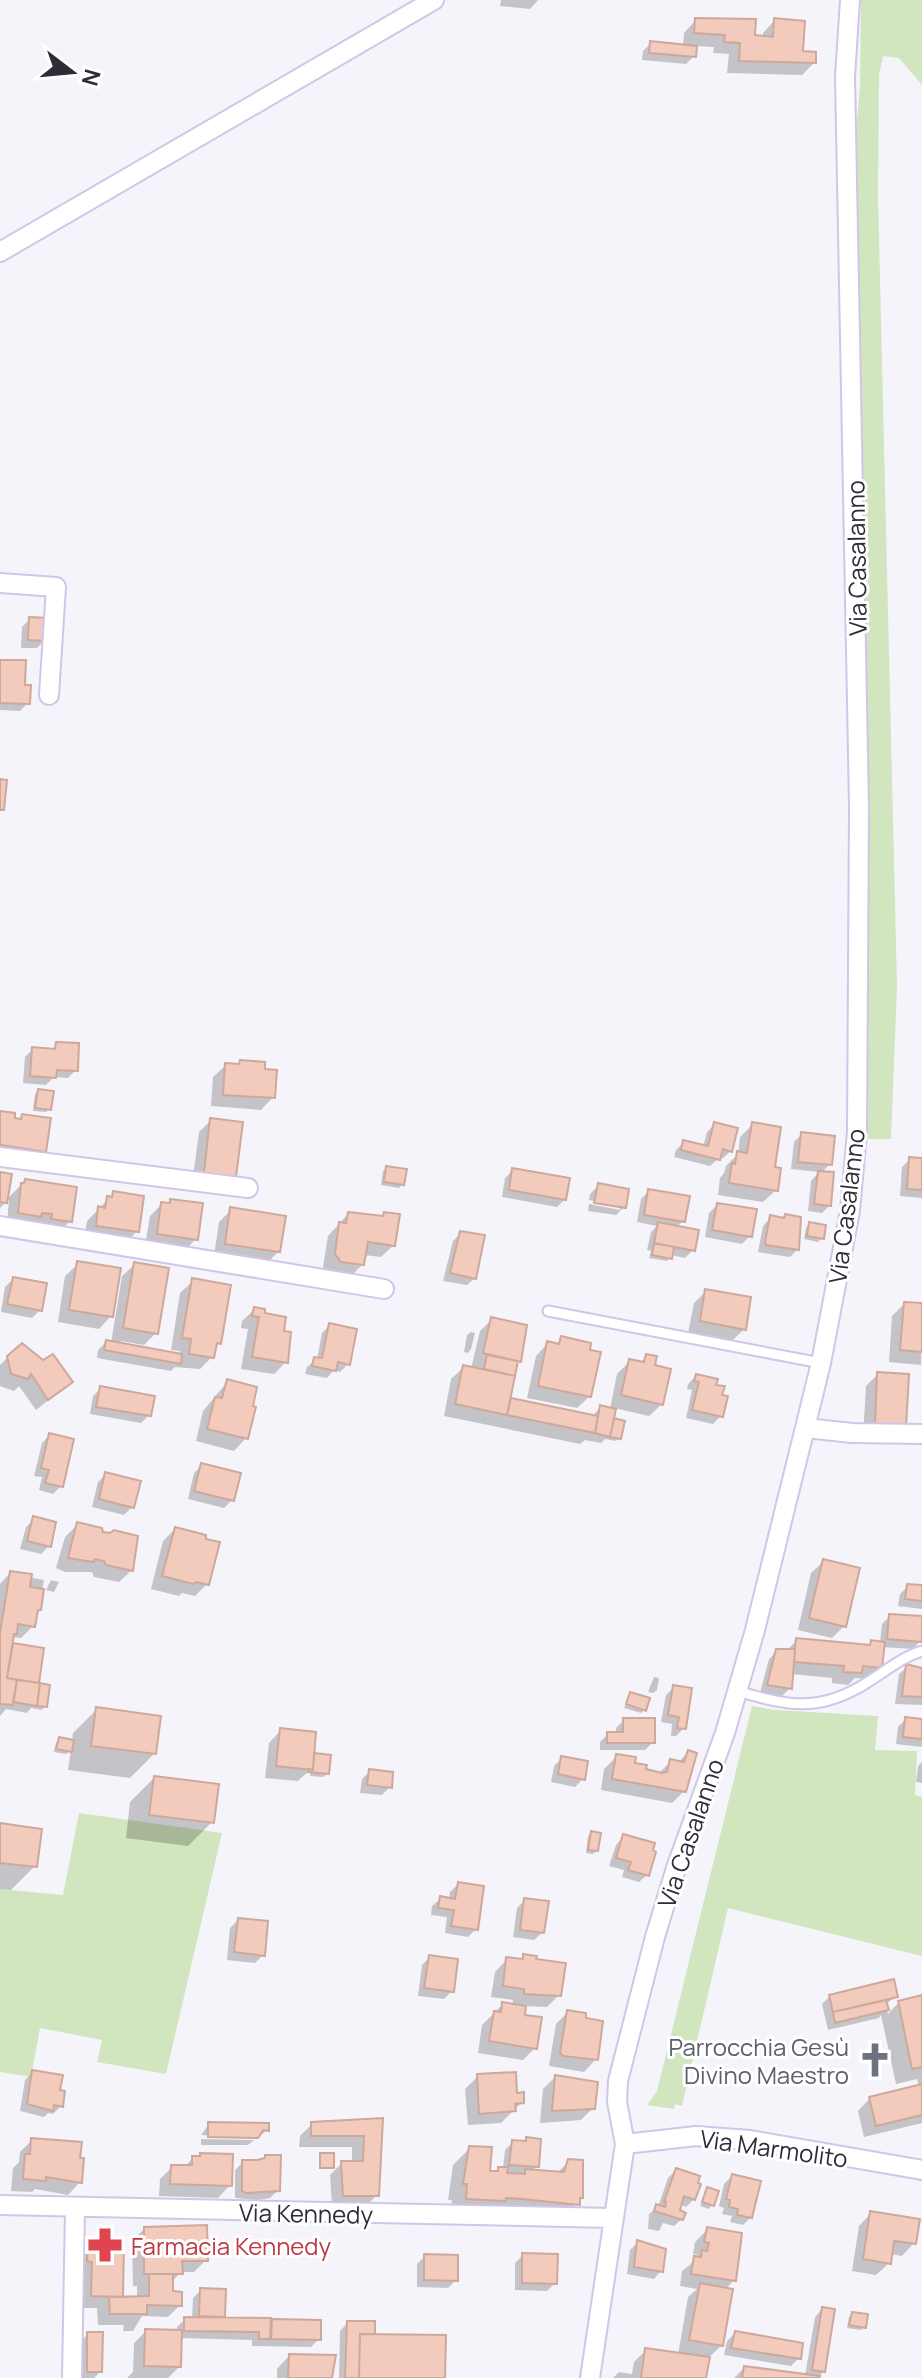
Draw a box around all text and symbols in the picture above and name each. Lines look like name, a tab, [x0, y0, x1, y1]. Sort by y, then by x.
north arrow	[32, 32, 112, 112]
text: N	[75, 66, 108, 89]
street label: Via Casalanno	[838, 480, 874, 636]
street label: Via Casalanno	[820, 1127, 872, 1285]
street label: Via Casalanno	[649, 1754, 731, 1912]
place label: Parrocchia Gesù Divino Maestro	[668, 2030, 849, 2091]
church icon: Parrocchia Gesù Divino Maestro	[856, 2041, 894, 2079]
street label: Via Marmolito	[698, 2121, 850, 2175]
street label: Via Kennedy	[239, 2195, 374, 2231]
pharmacy icon: Farmacia Kennedy	[86, 2226, 124, 2264]
place label: Farmacia Kennedy	[131, 2229, 332, 2262]

